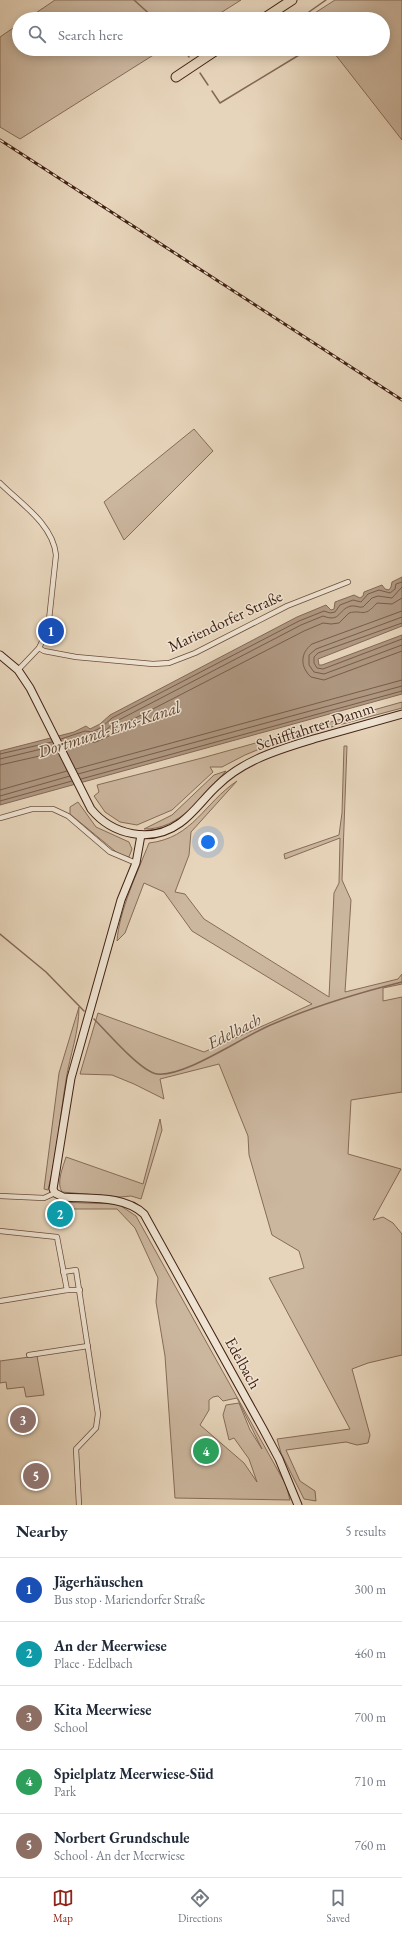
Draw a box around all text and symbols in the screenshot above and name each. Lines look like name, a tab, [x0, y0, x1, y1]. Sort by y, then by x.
search box	[12, 12, 390, 56]
icon: search	[26, 23, 48, 45]
text: Search here	[58, 25, 123, 44]
street label: Mariendorfer Straße	[164, 585, 286, 657]
pin: 1	[38, 616, 64, 646]
water label: Dortmund-Ems-Kanal	[34, 695, 184, 763]
street label: Schifffahrter Damm	[253, 697, 377, 755]
your location	[198, 832, 218, 852]
water label: Edelbach	[202, 1008, 265, 1054]
pin: 2	[47, 1199, 73, 1229]
street label: Edelbach	[220, 1333, 266, 1393]
pin: 3	[10, 1405, 36, 1435]
pin: 4	[193, 1436, 219, 1466]
pin: 5	[23, 1461, 49, 1491]
text: Nearby	[16, 1520, 68, 1542]
text: 5 results	[345, 1523, 386, 1540]
text: Jägerhäuschen	[54, 1572, 144, 1591]
text: 1	[26, 1581, 32, 1598]
text: 300 m	[355, 1581, 386, 1598]
text: Bus stop · Mariendorfer Straße	[54, 1591, 205, 1608]
text: An der Meerwiese	[54, 1636, 167, 1655]
text: 2	[26, 1645, 32, 1662]
text: 460 m	[355, 1645, 386, 1662]
text: Place · Edelbach	[54, 1655, 133, 1672]
text: Kita Meerwiese	[54, 1700, 151, 1719]
text: 3	[26, 1709, 32, 1726]
text: 700 m	[355, 1709, 386, 1726]
text: School	[54, 1719, 88, 1736]
text: Spielplatz Meerwiese-Süd	[54, 1764, 214, 1783]
text: 4	[26, 1773, 32, 1790]
text: 710 m	[355, 1773, 386, 1790]
text: Park	[54, 1783, 76, 1800]
text: Norbert Grundschule	[54, 1828, 190, 1847]
text: 5	[26, 1837, 32, 1854]
text: 760 m	[355, 1837, 386, 1854]
text: School · An der Meerwiese	[54, 1847, 185, 1864]
tab: Map	[52, 1887, 74, 1925]
tab: Directions	[178, 1887, 222, 1925]
tab: Saved	[326, 1887, 350, 1925]

